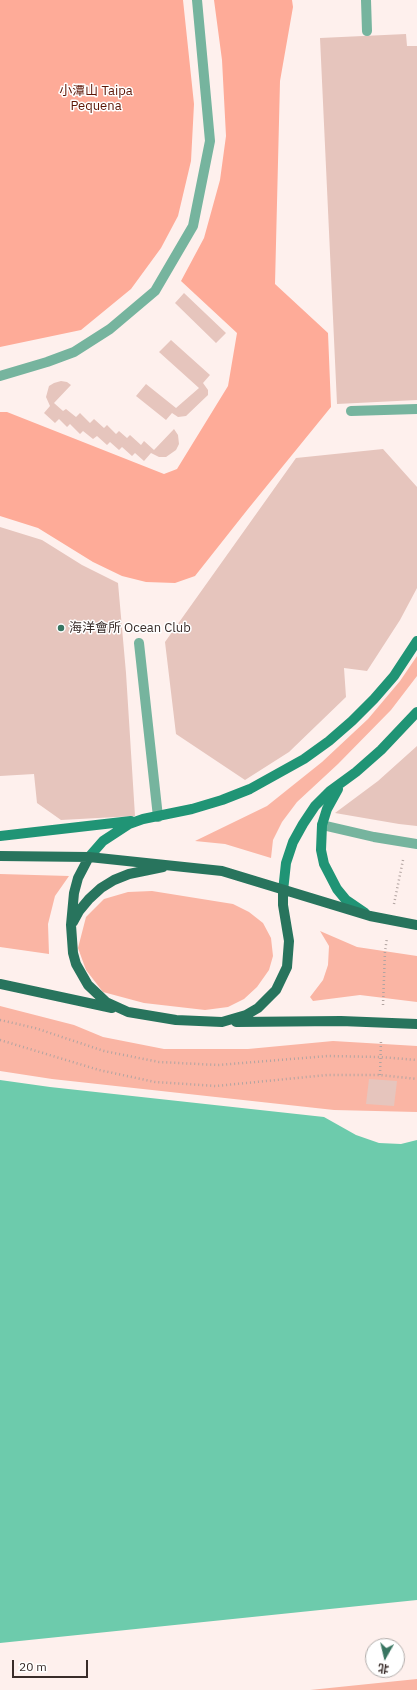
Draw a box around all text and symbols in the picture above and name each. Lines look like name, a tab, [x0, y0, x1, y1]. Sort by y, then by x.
park label: 小潭山 Taipa Pequena	[59, 83, 133, 114]
place label: 海洋會所 Ocean Club	[69, 620, 191, 636]
marker: 海洋會所 Ocean Club	[56, 623, 66, 633]
north arrow	[365, 1638, 405, 1678]
scale bar	[14, 1652, 90, 1678]
text: 20 m	[19, 1659, 47, 1674]
text: 北	[377, 1661, 390, 1677]

